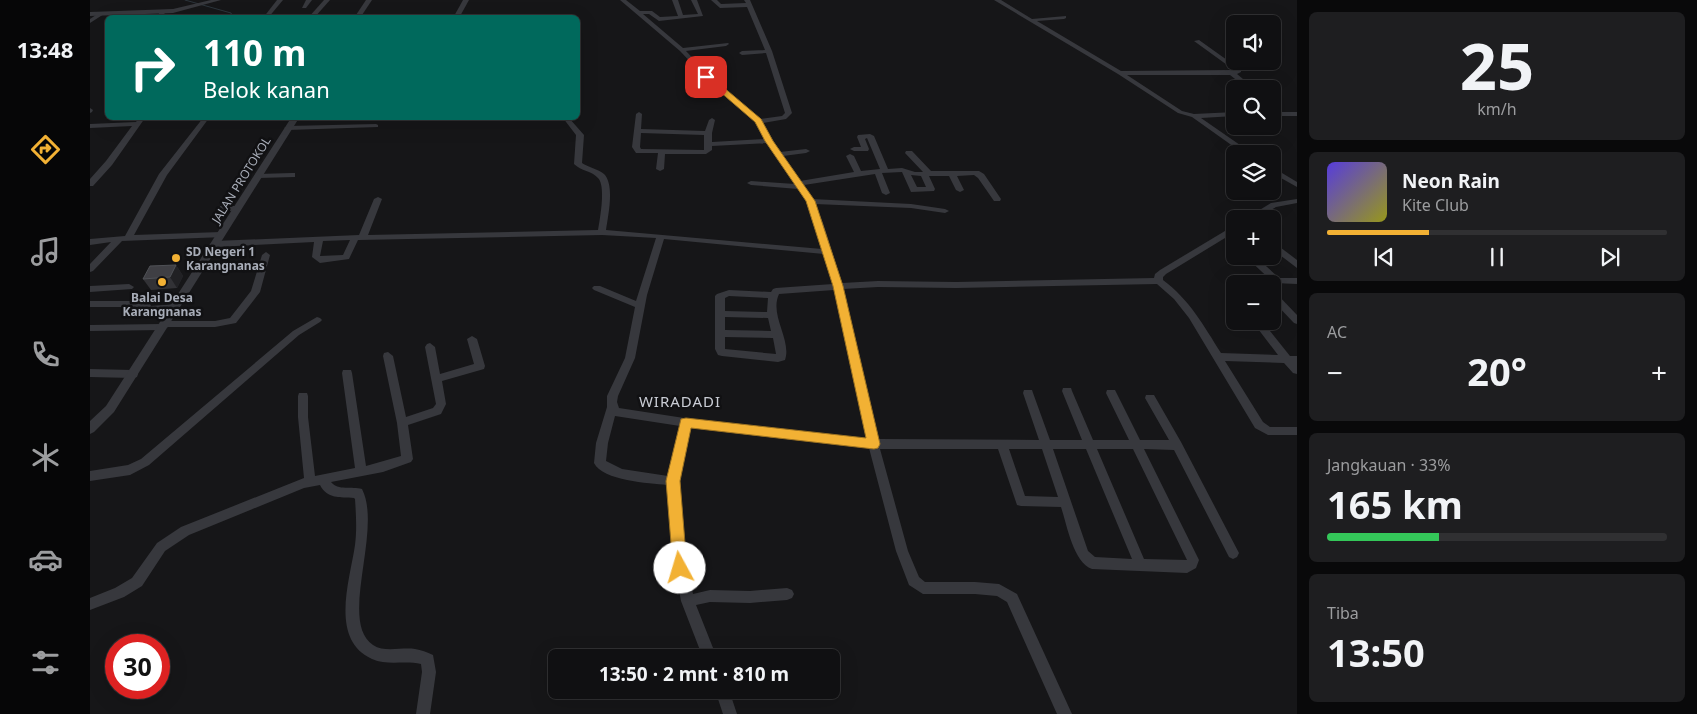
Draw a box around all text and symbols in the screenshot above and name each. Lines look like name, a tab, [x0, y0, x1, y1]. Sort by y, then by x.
map controls	[1226, 15, 1281, 330]
button: sound	[1226, 15, 1281, 70]
text: 25	[1460, 21, 1534, 109]
text: 110 m	[203, 29, 306, 76]
text: 13:48	[17, 34, 73, 64]
icon: right	[120, 35, 185, 100]
pin	[685, 56, 727, 98]
icon: arrive	[692, 63, 720, 91]
text: Belok kanan	[203, 74, 330, 104]
button: search	[1226, 80, 1281, 135]
text: km/h	[1477, 98, 1517, 120]
icon: directions	[28, 132, 63, 167]
street label: JALAN PROTOKOL	[207, 133, 275, 228]
button: layers	[1226, 145, 1281, 200]
text: Neon Rain	[1402, 168, 1500, 194]
text: Kite Club	[1402, 194, 1469, 216]
button: +	[1226, 210, 1281, 265]
icon: music	[28, 234, 63, 269]
place label: SD Negeri 1 Karangnanas	[186, 243, 265, 274]
icon: previous	[1370, 243, 1398, 271]
icon: pause	[1483, 243, 1511, 271]
icon: next	[1596, 243, 1624, 271]
marker: SD Negeri 1 Karangnanas	[170, 252, 182, 264]
button: −	[1226, 275, 1281, 330]
marker: Balai Desa Karangnanas	[156, 276, 168, 288]
place label: Balai Desa Karangnanas	[123, 289, 201, 320]
text: AC	[1327, 321, 1347, 343]
icon: phone	[28, 337, 63, 372]
text: 20°	[1467, 345, 1527, 397]
text: −	[1327, 353, 1343, 391]
text: +	[1651, 353, 1667, 391]
district label: WIRADADI	[639, 391, 721, 411]
icon: climate	[28, 440, 63, 475]
text: Jangkauan · 33%	[1327, 454, 1451, 476]
text: 165 km	[1327, 478, 1463, 530]
position arrow	[653, 541, 705, 593]
icon: car	[28, 542, 63, 577]
text: Tiba	[1327, 602, 1359, 624]
text: 13:50	[1327, 626, 1425, 678]
speed limit sign: 30	[105, 634, 170, 699]
icon: filters	[28, 645, 63, 680]
text: 13:50 · 2 mnt · 810 m	[599, 661, 789, 687]

